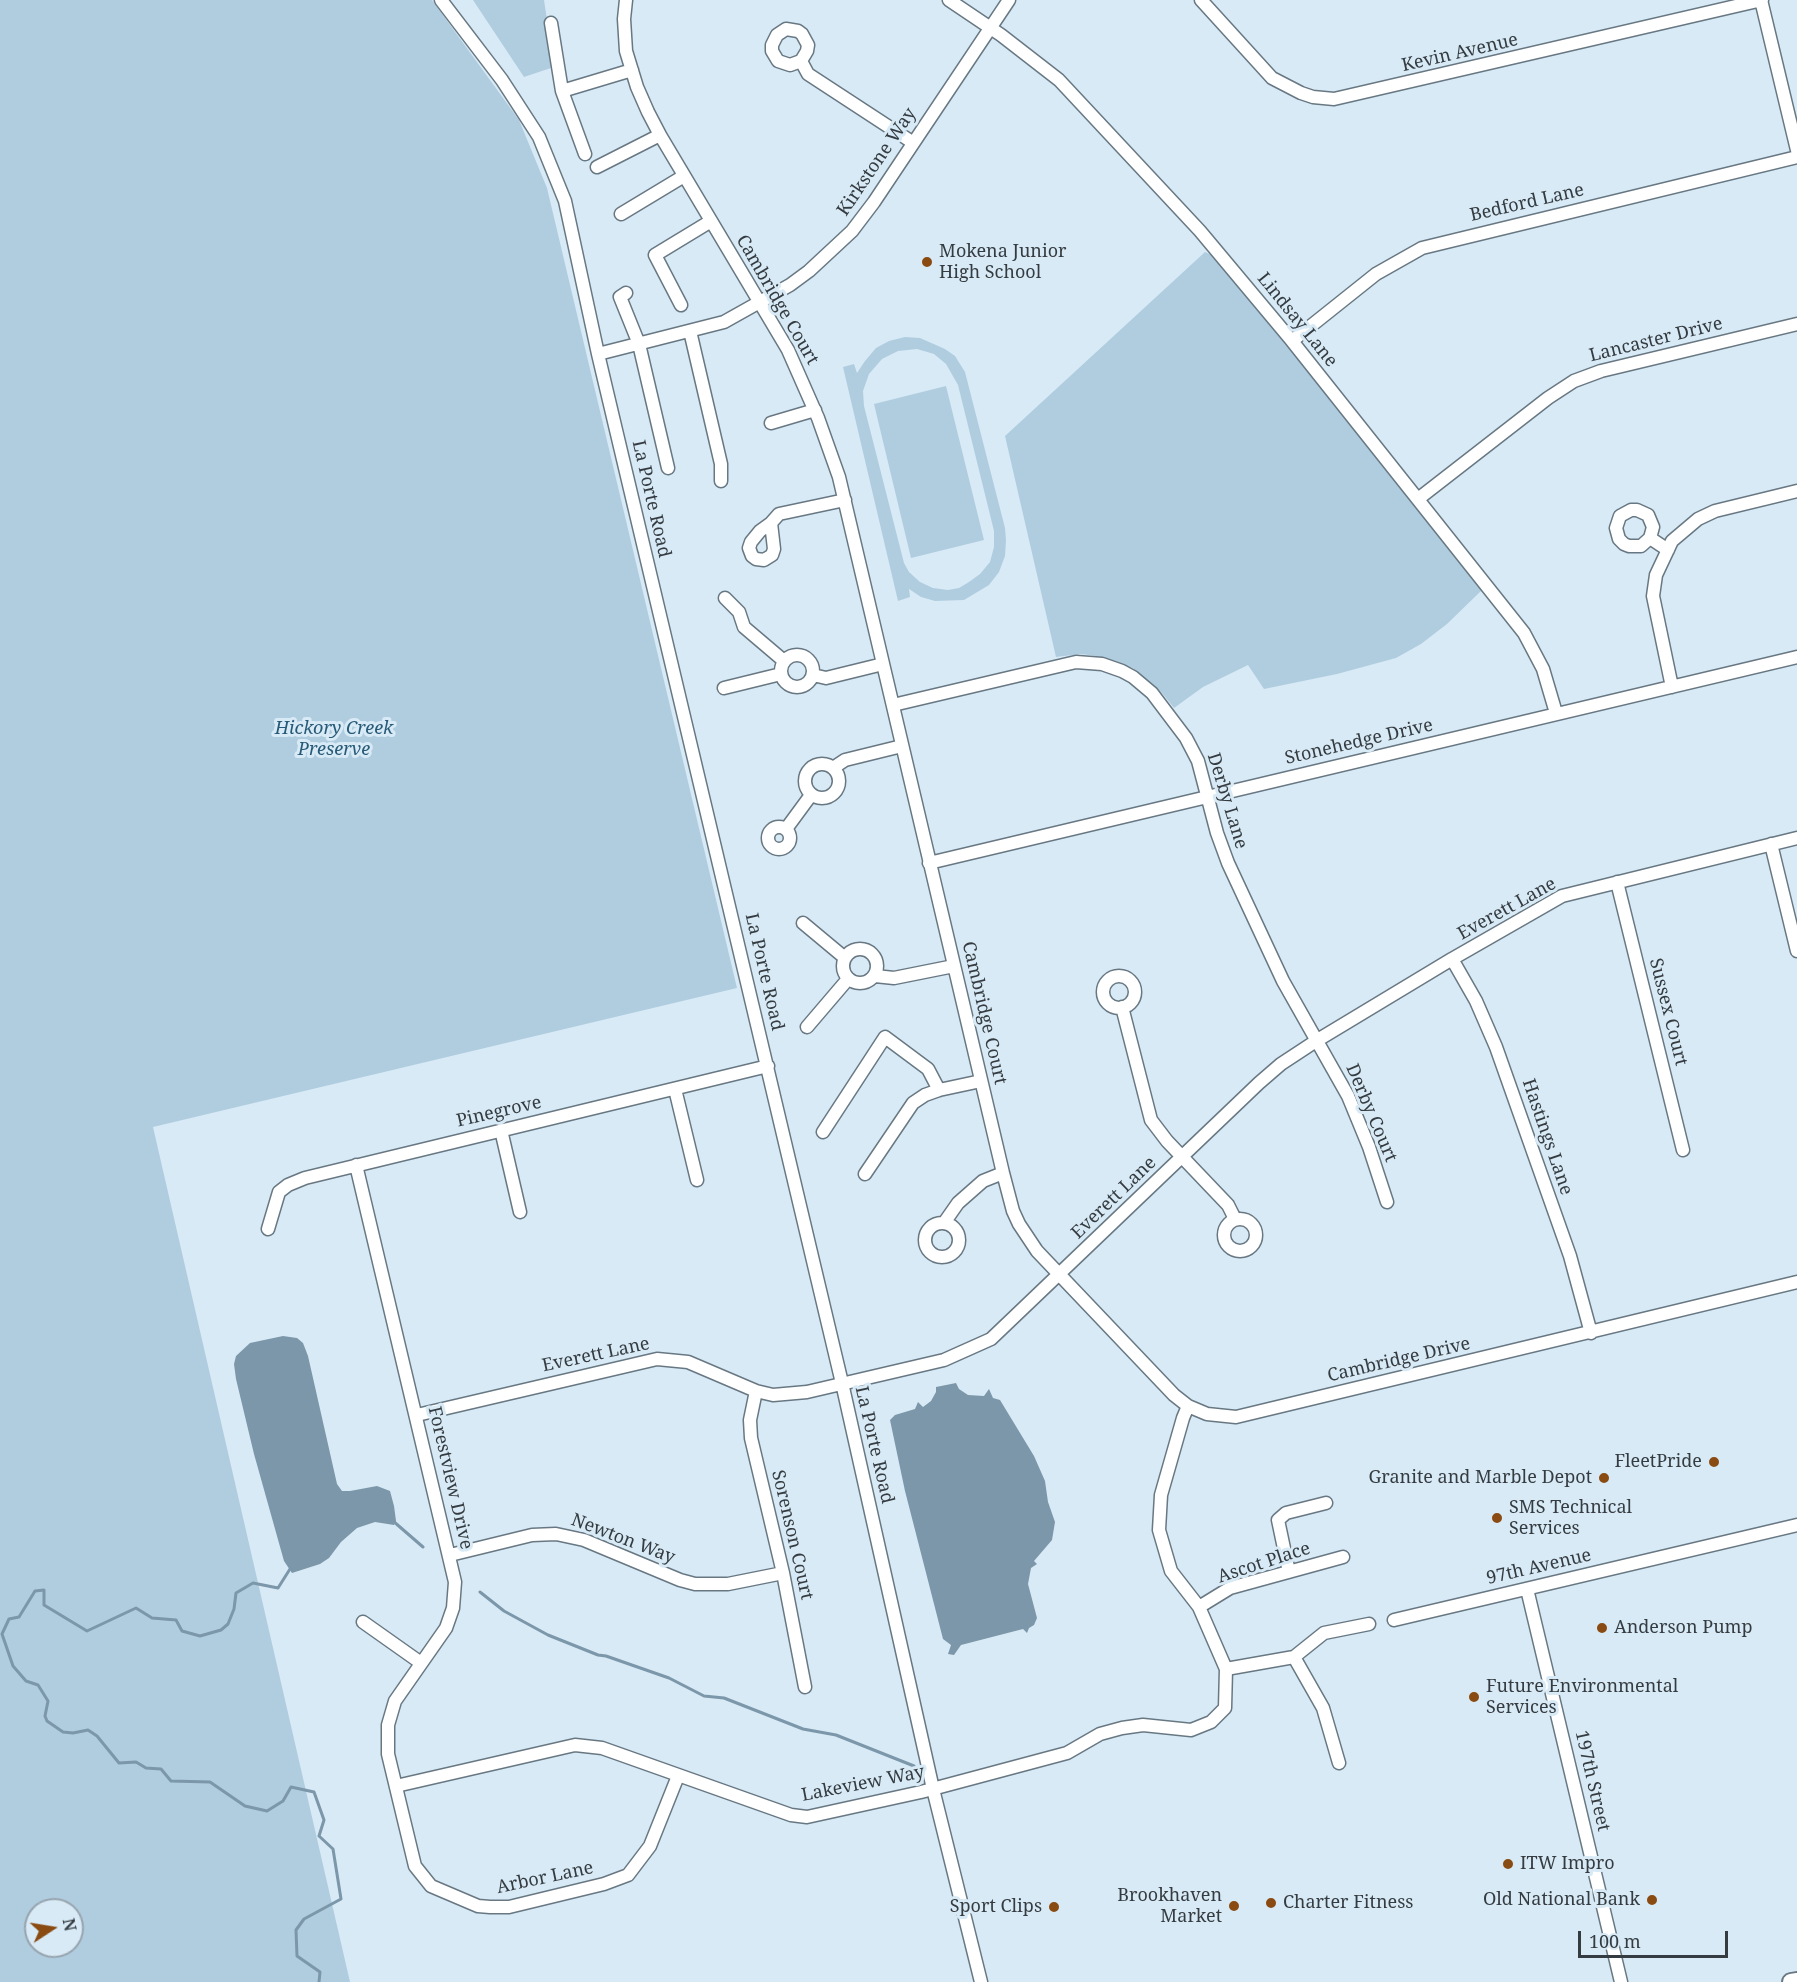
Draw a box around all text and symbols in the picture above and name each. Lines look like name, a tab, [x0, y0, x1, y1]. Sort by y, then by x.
street label: Kevin Avenue	[1400, 29, 1520, 77]
street label: Kirkstone Way	[833, 104, 921, 220]
street label: Bedford Lane	[1468, 179, 1586, 227]
street label: Cambridge Court	[731, 231, 823, 369]
place label: Mokena Junior High School	[939, 241, 1067, 284]
marker: Mokena Junior High School	[920, 255, 934, 269]
street label: Lindsay Lane	[1252, 269, 1342, 371]
street label: Lancaster Drive	[1587, 313, 1725, 367]
street label: La Porte Road	[627, 438, 675, 560]
street label: Stonehedge Drive	[1283, 714, 1435, 770]
park label: Hickory Creek Preserve	[275, 718, 393, 760]
street label: Derby Lane	[1202, 750, 1252, 852]
street label: Everett Lane	[1454, 873, 1560, 945]
street label: La Porte Road	[740, 911, 788, 1033]
street label: Cambridge Court	[957, 939, 1011, 1087]
street label: Sussex Court	[1644, 956, 1692, 1068]
street label: Derby Court	[1341, 1061, 1401, 1165]
street label: Hastings Lane	[1517, 1076, 1577, 1198]
street label: Pinegrove	[454, 1092, 544, 1132]
street label: Everett Lane	[1067, 1152, 1161, 1244]
street label: Everett Lane	[540, 1333, 652, 1377]
street label: Cambridge Drive	[1325, 1333, 1473, 1387]
street label: La Porte Road	[850, 1384, 898, 1506]
street label: Forestview Drive	[423, 1404, 477, 1552]
place label: FleetPride	[1614, 1451, 1702, 1473]
marker: FleetPride	[1707, 1455, 1721, 1469]
place label: Granite and Marble Depot	[1368, 1467, 1592, 1489]
street label: Sorenson Court	[767, 1468, 817, 1602]
marker: Granite and Marble Depot	[1597, 1471, 1611, 1485]
place label: SMS Technical Services	[1509, 1497, 1632, 1540]
street label: Newton Way	[568, 1509, 678, 1569]
marker: SMS Technical Services	[1490, 1511, 1504, 1525]
street label: Ascot Place	[1215, 1538, 1313, 1588]
street label: 97th Avenue	[1484, 1544, 1594, 1590]
place label: Anderson Pump	[1614, 1617, 1753, 1639]
marker: Anderson Pump	[1595, 1621, 1609, 1635]
place label: Future Environmental Services	[1486, 1676, 1678, 1718]
marker: Future Environmental Services	[1467, 1690, 1481, 1704]
street label: 197th Street	[1570, 1728, 1614, 1834]
street label: Lakeview Way	[800, 1762, 926, 1806]
place label: ITW Impro	[1520, 1853, 1615, 1875]
street label: Arbor Lane	[495, 1857, 595, 1899]
marker: ITW Impro	[1501, 1857, 1515, 1871]
place label: Brookhaven Market	[1117, 1885, 1222, 1928]
place label: Old National Bank	[1483, 1889, 1640, 1911]
place label: Charter Fitness	[1283, 1892, 1413, 1914]
marker: Old National Bank	[1645, 1893, 1659, 1907]
place label: Sport Clips	[950, 1896, 1042, 1918]
marker: Charter Fitness	[1264, 1896, 1278, 1910]
north arrow	[24, 1898, 84, 1958]
marker: Brookhaven Market	[1227, 1899, 1241, 1913]
marker: Sport Clips	[1047, 1900, 1061, 1914]
text: N	[58, 1916, 82, 1933]
scale bar	[1581, 1919, 1731, 1957]
text: 100 m	[1589, 1929, 1641, 1953]

